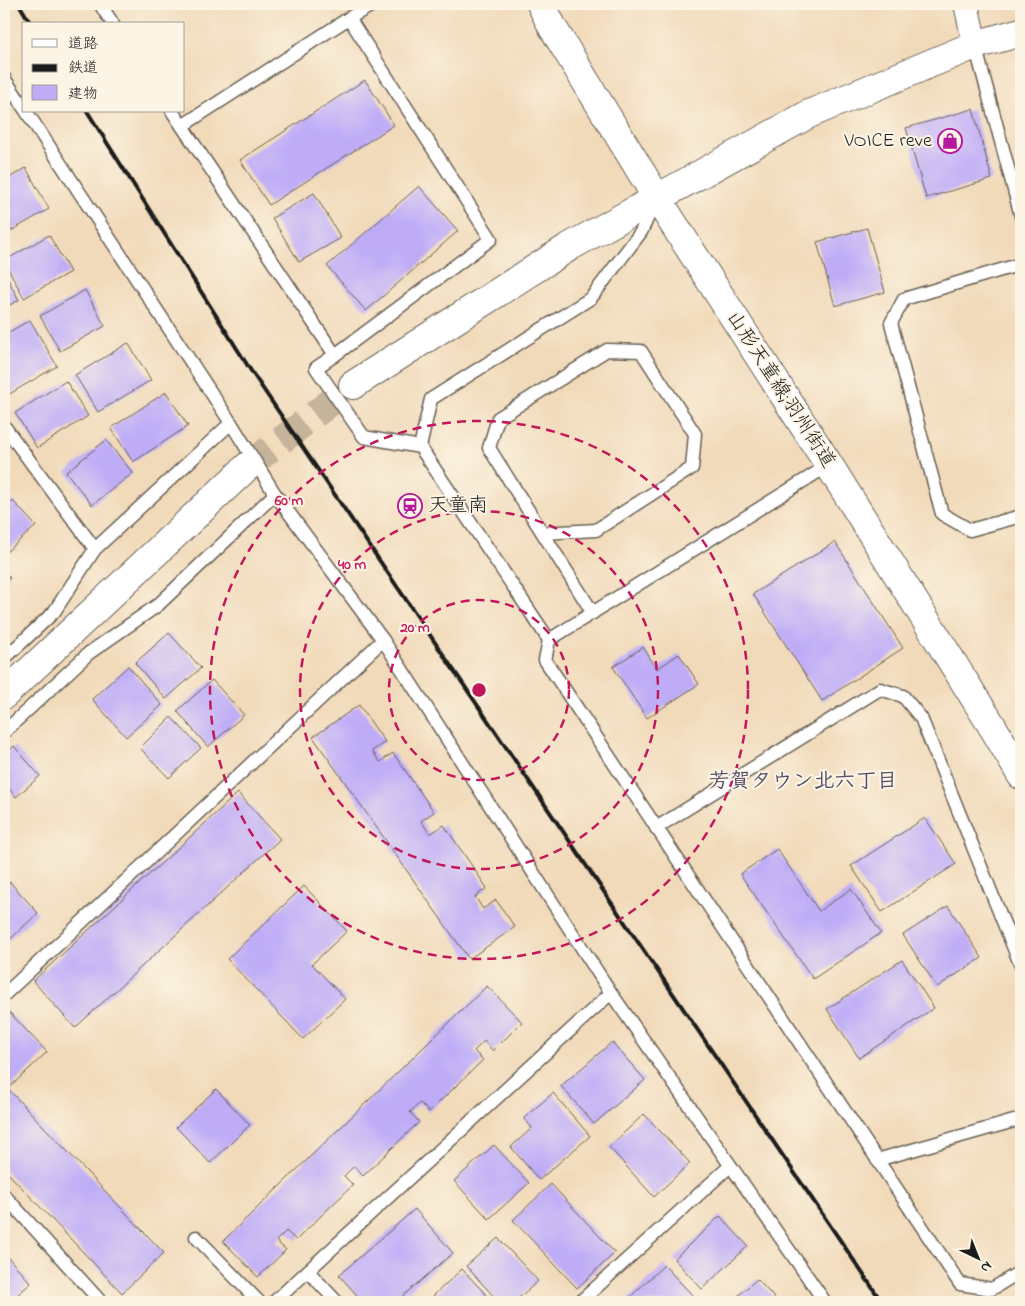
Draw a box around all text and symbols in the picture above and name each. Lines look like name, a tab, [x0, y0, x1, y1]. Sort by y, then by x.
legend	[22, 22, 185, 112]
text: 道路	[68, 33, 98, 55]
text: 鉄道	[68, 57, 98, 79]
text: 建物	[68, 83, 98, 105]
place label: VOICE reve	[843, 127, 932, 156]
shop icon: VOICE reve	[937, 128, 963, 154]
street label: 山形天童線;羽州街道	[718, 306, 842, 474]
text: 60 m	[274, 490, 304, 512]
place label: 天童南	[428, 492, 488, 521]
station icon: 天童南	[397, 493, 423, 519]
text: 40 m	[337, 554, 366, 576]
text: 20 m	[399, 617, 430, 639]
centre of rings	[470, 681, 488, 699]
district label: 芳賀タウン北六丁目	[709, 767, 898, 797]
north arrow	[952, 1234, 1002, 1284]
text: N	[975, 1256, 996, 1277]

